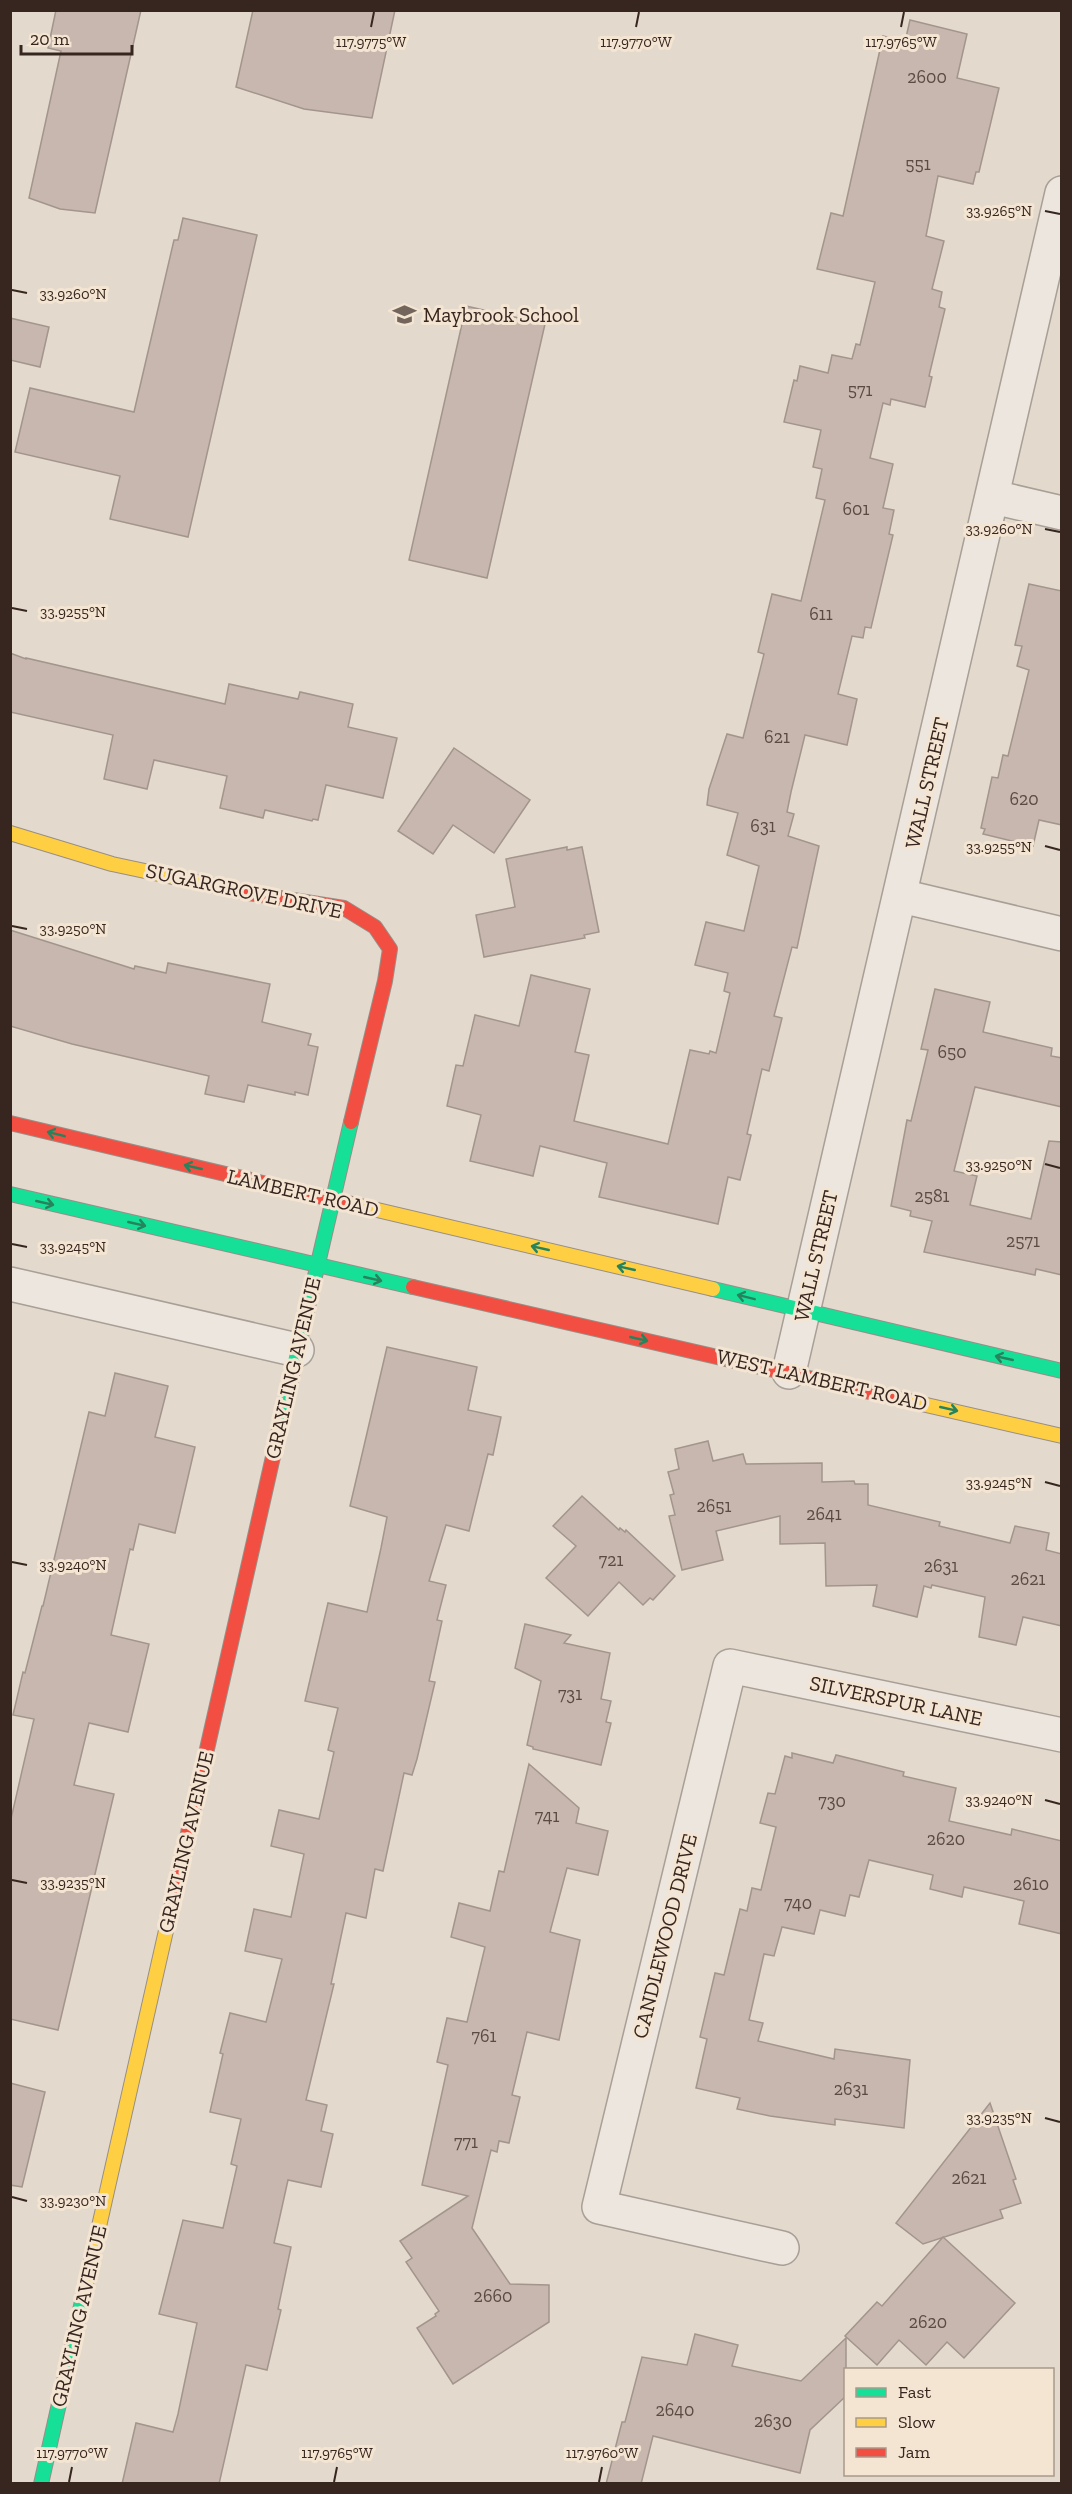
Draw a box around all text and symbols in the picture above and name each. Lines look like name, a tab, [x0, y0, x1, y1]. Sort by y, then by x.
scale bar	[21, 18, 132, 56]
text: 20 m	[30, 28, 70, 50]
text: 117.9775°W	[336, 33, 406, 51]
text: 117.9770°W	[600, 33, 672, 51]
text: 117.9765°W	[865, 33, 937, 51]
house number: 2600	[907, 66, 947, 88]
house number: 551	[905, 153, 931, 175]
text: 33.9265°N	[966, 202, 1032, 220]
text: 33.9260°N	[39, 285, 107, 303]
school or university icon: Maybrook School	[392, 302, 418, 328]
place label: Maybrook School	[423, 302, 579, 327]
house number: 571	[848, 379, 872, 401]
house number: 601	[843, 498, 869, 520]
text: 33.9260°N	[965, 520, 1033, 538]
text: 33.9255°N	[40, 603, 106, 621]
house number: 611	[809, 603, 833, 625]
street label: WALL STREET	[899, 715, 954, 851]
house number: 621	[764, 726, 790, 748]
house number: 620	[1009, 788, 1039, 810]
house number: 631	[750, 815, 776, 837]
text: 33.9255°N	[966, 838, 1032, 856]
street label: SUGARGROVE DRIVE	[144, 858, 344, 924]
text: 33.9250°N	[40, 920, 106, 938]
house number: 650	[937, 1041, 967, 1063]
one-way arrow	[47, 1128, 66, 1140]
text: 33.9250°N	[966, 1156, 1032, 1174]
one-way arrow	[184, 1161, 203, 1173]
street label: LAMBERT ROAD	[225, 1163, 381, 1222]
house number: 2581	[914, 1185, 950, 1207]
street label: WALL STREET	[788, 1188, 843, 1324]
one-way arrow	[35, 1198, 54, 1209]
one-way arrow	[127, 1219, 146, 1231]
house number: 2571	[1006, 1230, 1040, 1252]
text: 33.9245°N	[40, 1238, 106, 1256]
one-way arrow	[530, 1242, 550, 1253]
one-way arrow	[616, 1261, 635, 1273]
one-way arrow	[363, 1274, 382, 1285]
street label: GRAYLING AVENUE	[259, 1275, 326, 1461]
one-way arrow	[737, 1291, 756, 1303]
one-way arrow	[629, 1333, 648, 1345]
street label: WEST LAMBERT ROAD	[714, 1343, 930, 1416]
one-way arrow	[995, 1351, 1014, 1363]
one-way arrow	[939, 1404, 958, 1416]
text: 33.9245°N	[966, 1474, 1032, 1492]
house number: 2651	[697, 1495, 732, 1517]
house number: 2641	[806, 1503, 842, 1525]
house number: 721	[599, 1549, 623, 1571]
house number: 2631	[924, 1555, 958, 1577]
text: 33.9240°N	[39, 1556, 107, 1574]
house number: 2621	[1010, 1568, 1046, 1590]
street label: SILVERSPUR LANE	[807, 1670, 985, 1731]
house number: 731	[558, 1683, 582, 1705]
street label: GRAYLING AVENUE	[152, 1749, 219, 1935]
house number: 730	[818, 1790, 846, 1812]
text: 33.9240°N	[965, 1791, 1033, 1809]
house number: 741	[535, 1805, 559, 1827]
house number: 2620	[927, 1828, 965, 1850]
street label: CANDLEWOOD DRIVE	[627, 1831, 702, 2041]
house number: 2610	[1013, 1873, 1049, 1895]
text: 33.9235°N	[40, 1874, 106, 1892]
house number: 740	[784, 1892, 812, 1914]
house number: 761	[472, 2025, 497, 2047]
house number: 2631	[834, 2078, 868, 2100]
text: 33.9235°N	[966, 2109, 1032, 2127]
house number: 771	[454, 2131, 478, 2153]
house number: 2621	[951, 2167, 987, 2189]
text: 33.9230°N	[40, 2192, 106, 2210]
street label: GRAYLING AVENUE	[45, 2223, 112, 2409]
house number: 2660	[474, 2285, 512, 2307]
house number: 2620	[909, 2311, 947, 2333]
legend	[844, 2368, 1054, 2476]
text: Fast	[898, 2381, 931, 2403]
house number: 2640	[656, 2399, 694, 2421]
house number: 2630	[754, 2410, 792, 2432]
text: Slow	[898, 2411, 935, 2433]
text: Jam	[898, 2441, 930, 2463]
text: 117.9770°W	[36, 2444, 108, 2462]
text: 117.9765°W	[301, 2444, 373, 2462]
text: 117.9760°W	[566, 2444, 638, 2462]

